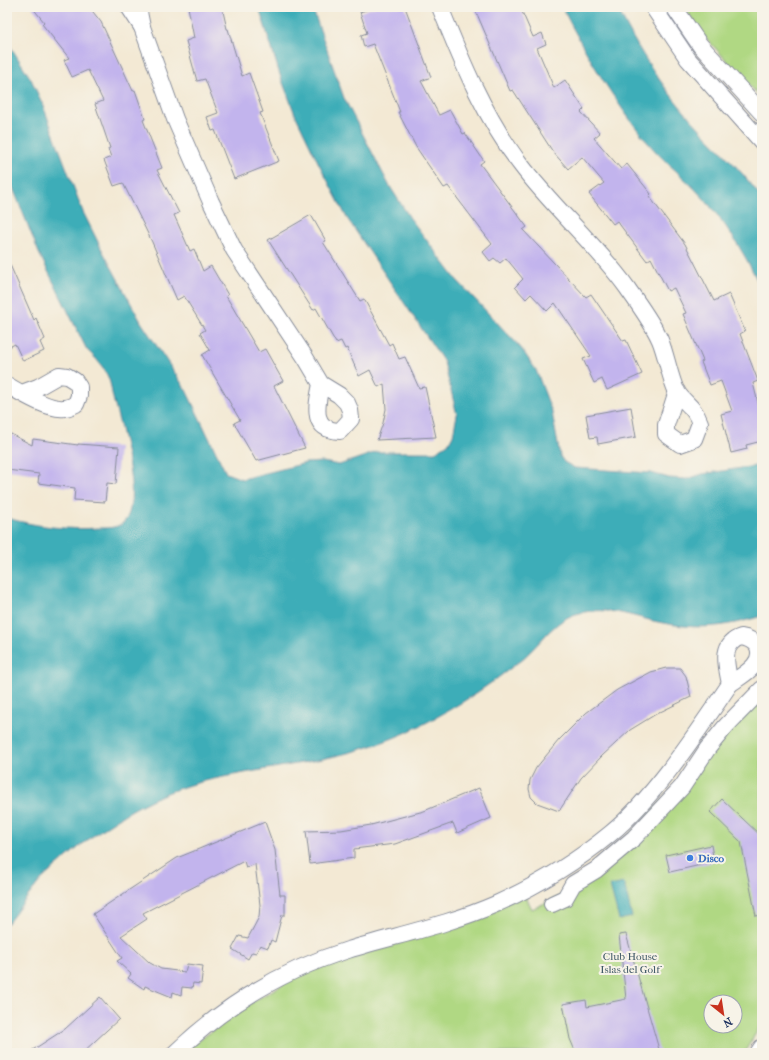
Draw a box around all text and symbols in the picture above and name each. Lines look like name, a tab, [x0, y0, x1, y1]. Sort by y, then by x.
place label: Disco	[697, 852, 725, 865]
marker: Disco	[685, 853, 695, 863]
park label: Club House Islas del Golf	[600, 950, 662, 976]
north arrow	[703, 994, 743, 1034]
text: N	[720, 1015, 735, 1030]

